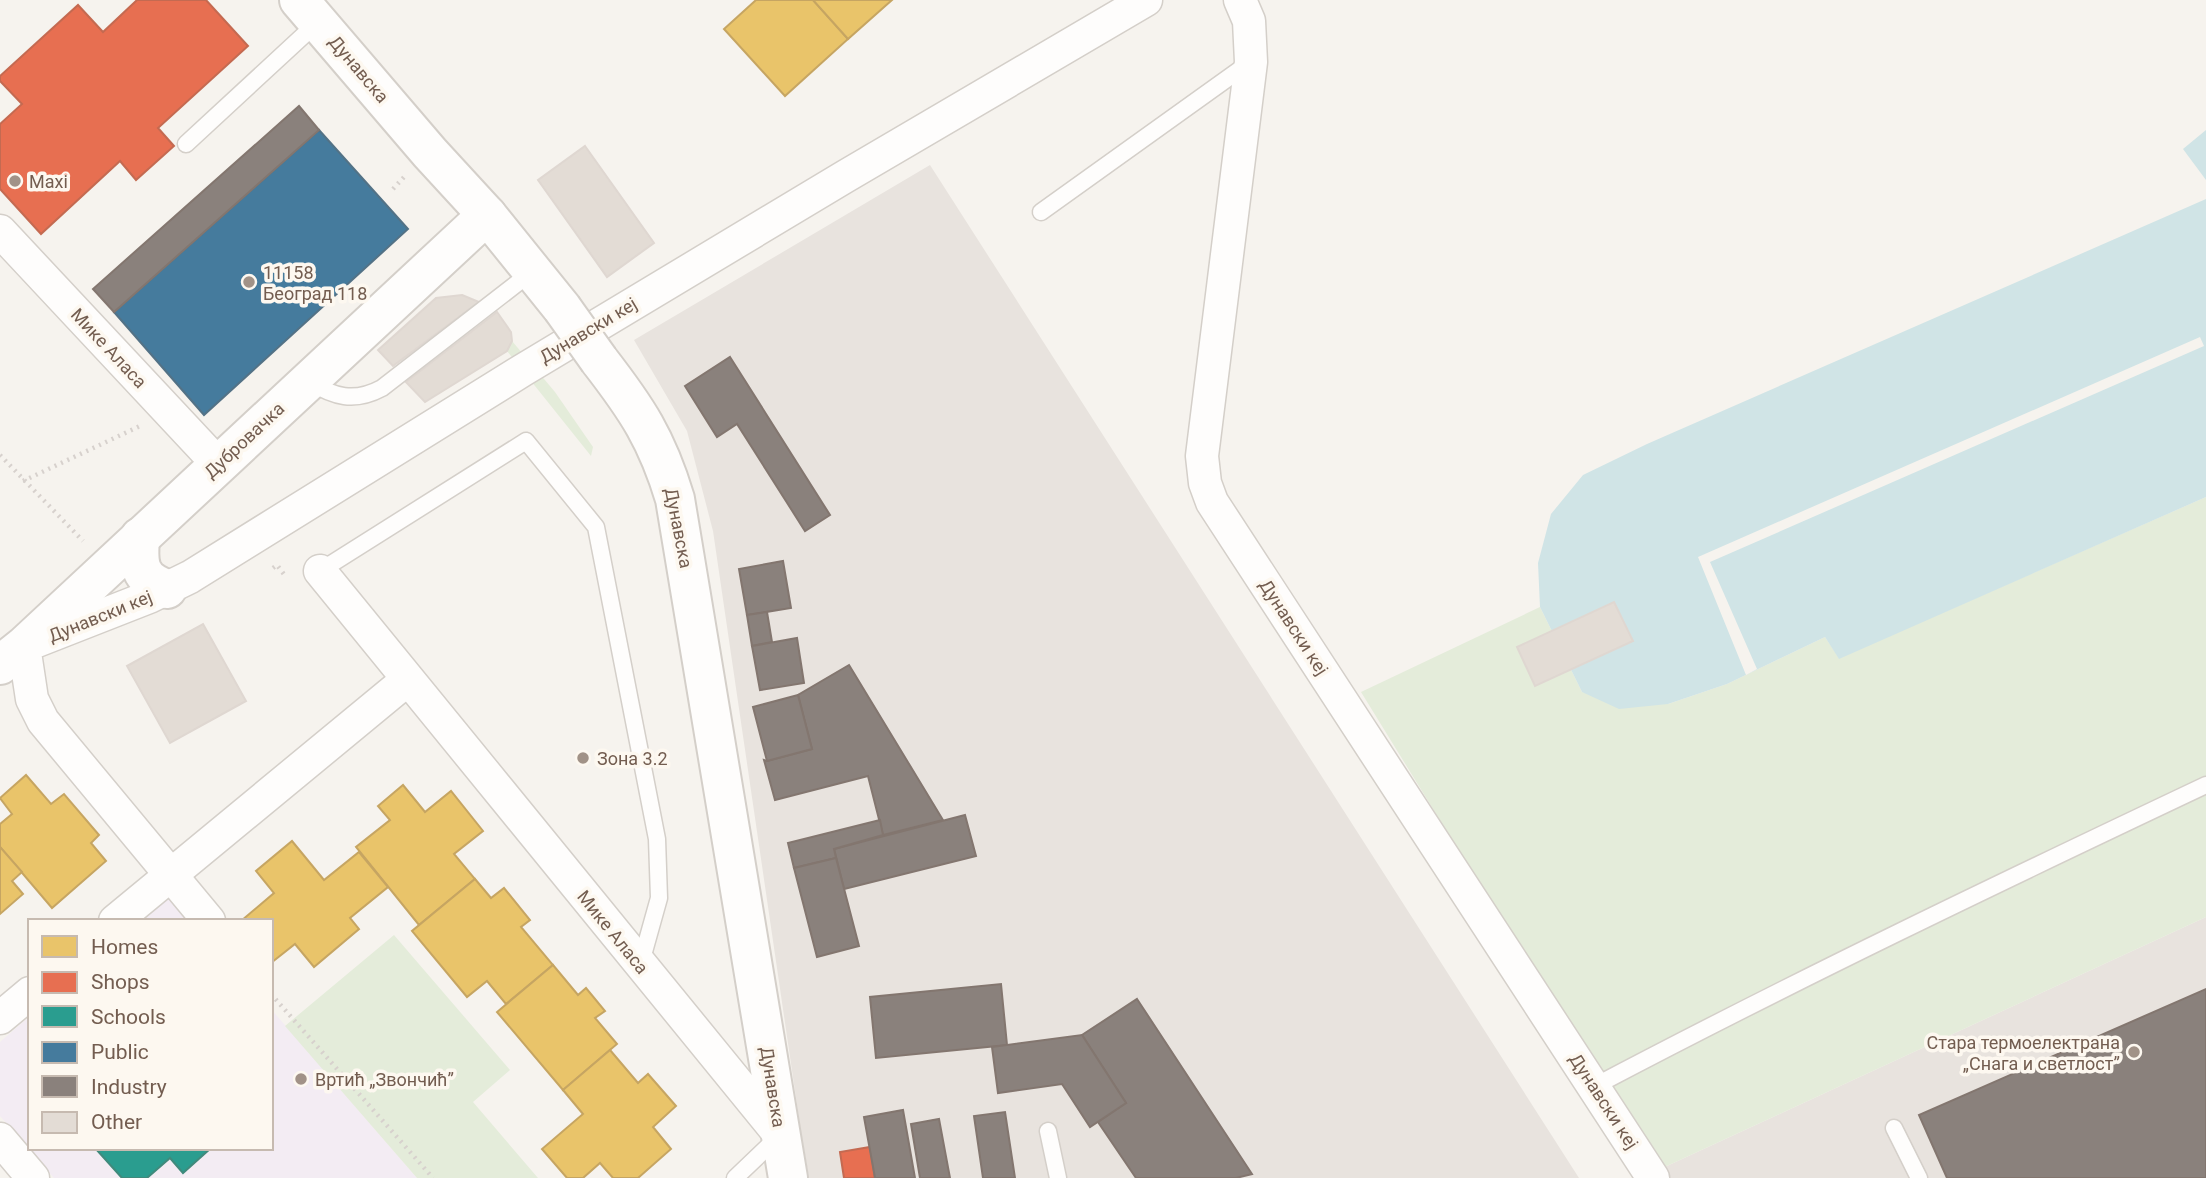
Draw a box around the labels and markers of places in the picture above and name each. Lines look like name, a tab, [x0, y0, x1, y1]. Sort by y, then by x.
place label: Maxi	[29, 171, 68, 192]
marker: Maxi	[7, 173, 23, 189]
place label: 11158 Београд 118	[263, 262, 367, 304]
marker: 11158 Београд 118	[241, 274, 257, 290]
place label: Зона 3.2	[597, 748, 668, 769]
marker: Зона 3.2	[575, 750, 591, 766]
place label: Стара термоелектрана „Снага и светлост”	[1926, 1032, 2120, 1074]
marker: Стара термоелектрана „Снага и светлост”	[2126, 1044, 2142, 1060]
place label: Вртић „Звончић”	[315, 1069, 454, 1090]
marker: Вртић „Звончић”	[293, 1071, 309, 1087]

